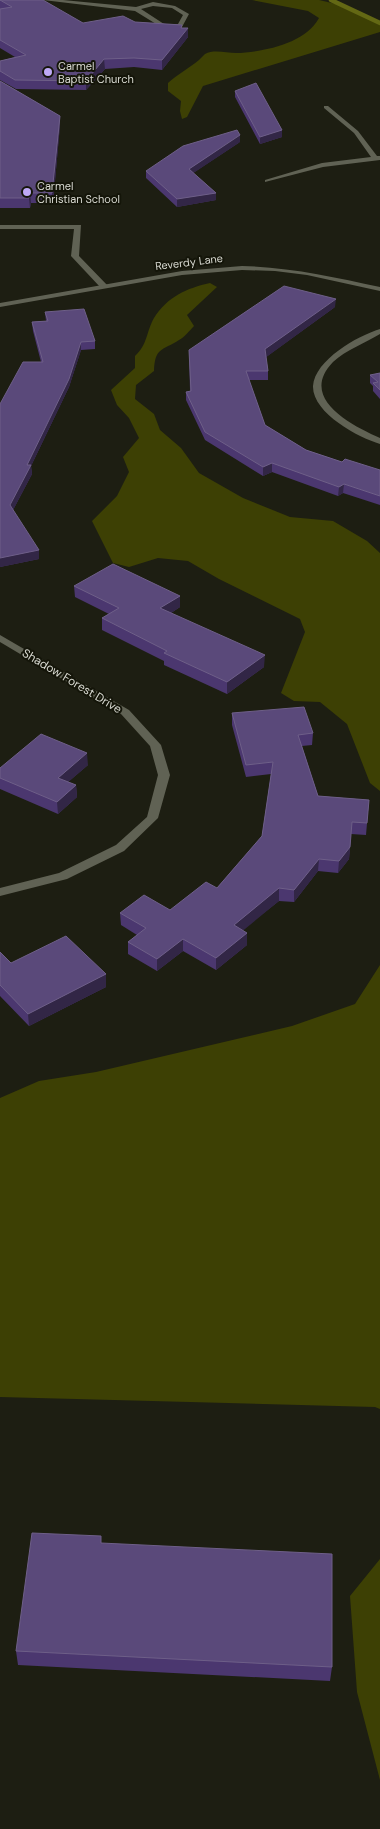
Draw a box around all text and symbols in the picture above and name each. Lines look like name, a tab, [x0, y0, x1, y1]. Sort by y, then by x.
place label: Carmel Baptist Church	[58, 59, 134, 86]
marker: Carmel Baptist Church	[42, 66, 54, 78]
place label: Carmel Christian School	[37, 179, 120, 206]
marker: Carmel Christian School	[21, 186, 33, 198]
street label: Reverdy Lane	[154, 251, 224, 273]
street label: Shadow Forest Drive	[19, 645, 125, 717]

